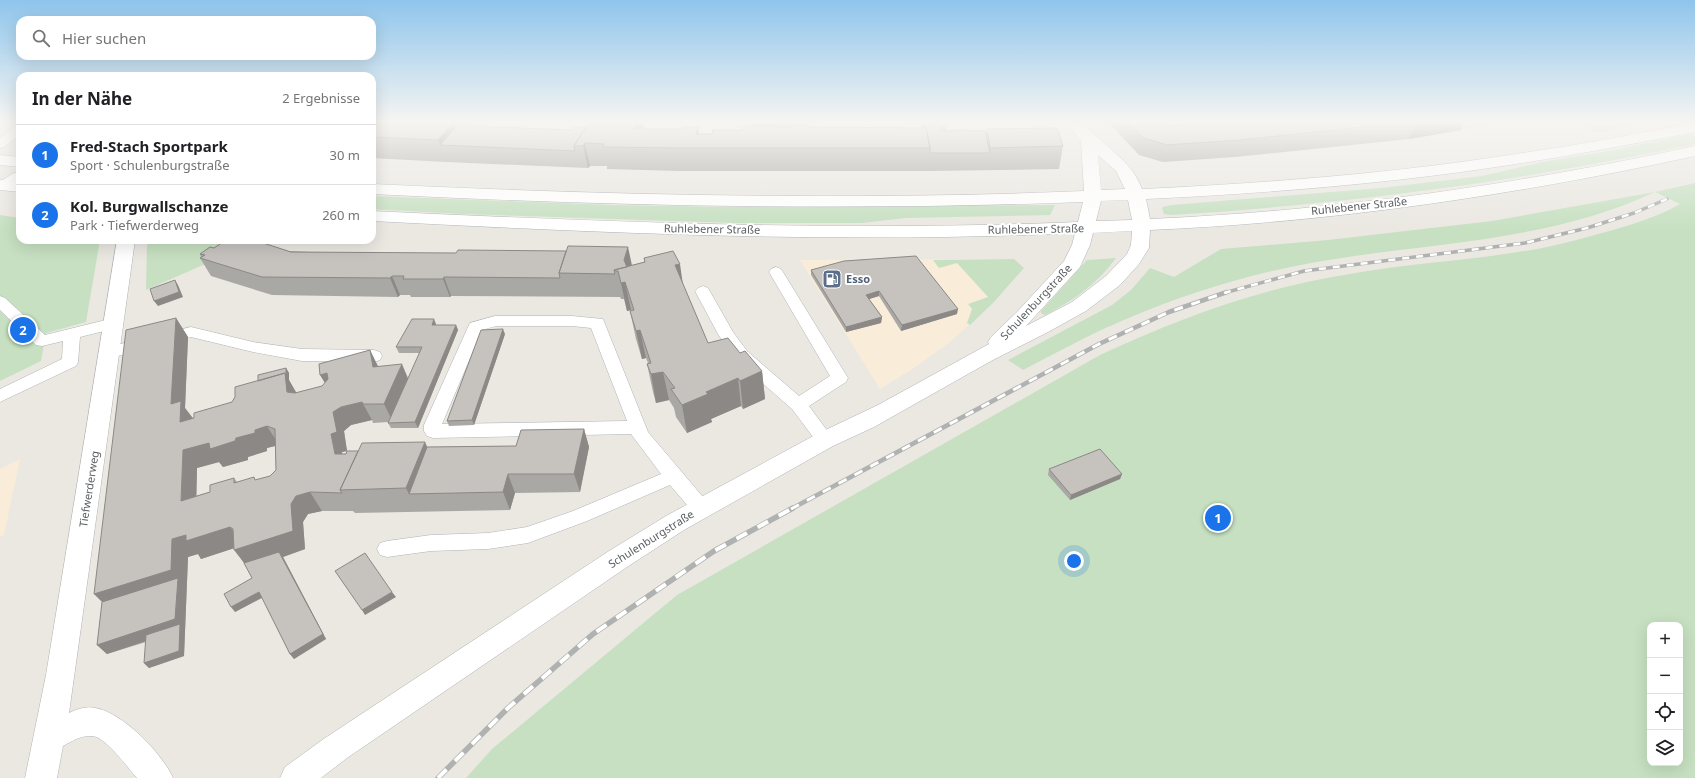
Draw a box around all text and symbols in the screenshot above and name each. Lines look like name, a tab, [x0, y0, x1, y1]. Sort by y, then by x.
search box	[16, 16, 376, 60]
icon: search	[30, 27, 52, 49]
text: Hier suchen	[62, 28, 146, 48]
text: In der Nähe	[32, 87, 132, 110]
text: 2 Ergebnisse	[282, 89, 360, 107]
text: Fred-Stach Sportpark	[70, 136, 228, 156]
text: 1	[41, 146, 49, 164]
text: 30 m	[330, 146, 360, 164]
text: Sport · Schulenburgstraße	[70, 156, 230, 174]
street label: Ruhlebener Straße	[1310, 193, 1408, 218]
text: Kol. Burgwallschanze	[70, 196, 229, 216]
text: 2	[41, 206, 49, 224]
text: 260 m	[322, 206, 360, 224]
text: Park · Tiefwerderweg	[70, 216, 199, 234]
street label: Ruhlebener Straße	[664, 220, 760, 237]
street label: Ruhlebener Straße	[988, 220, 1084, 237]
street label: Schulenburgstraße	[997, 261, 1075, 343]
fuel station icon: Esso	[821, 268, 843, 290]
place label: Esso	[846, 271, 870, 286]
pin: 2	[10, 315, 36, 345]
street label: Tiefwerderweg	[75, 450, 102, 528]
pin: 1	[1205, 503, 1231, 533]
street label: Schulenburgstraße	[605, 506, 696, 571]
your location	[1064, 551, 1084, 571]
map controls	[1647, 622, 1683, 766]
button: +	[1647, 622, 1683, 658]
button: −	[1647, 658, 1683, 694]
button: locate	[1647, 694, 1683, 730]
button: layers	[1647, 730, 1683, 766]

